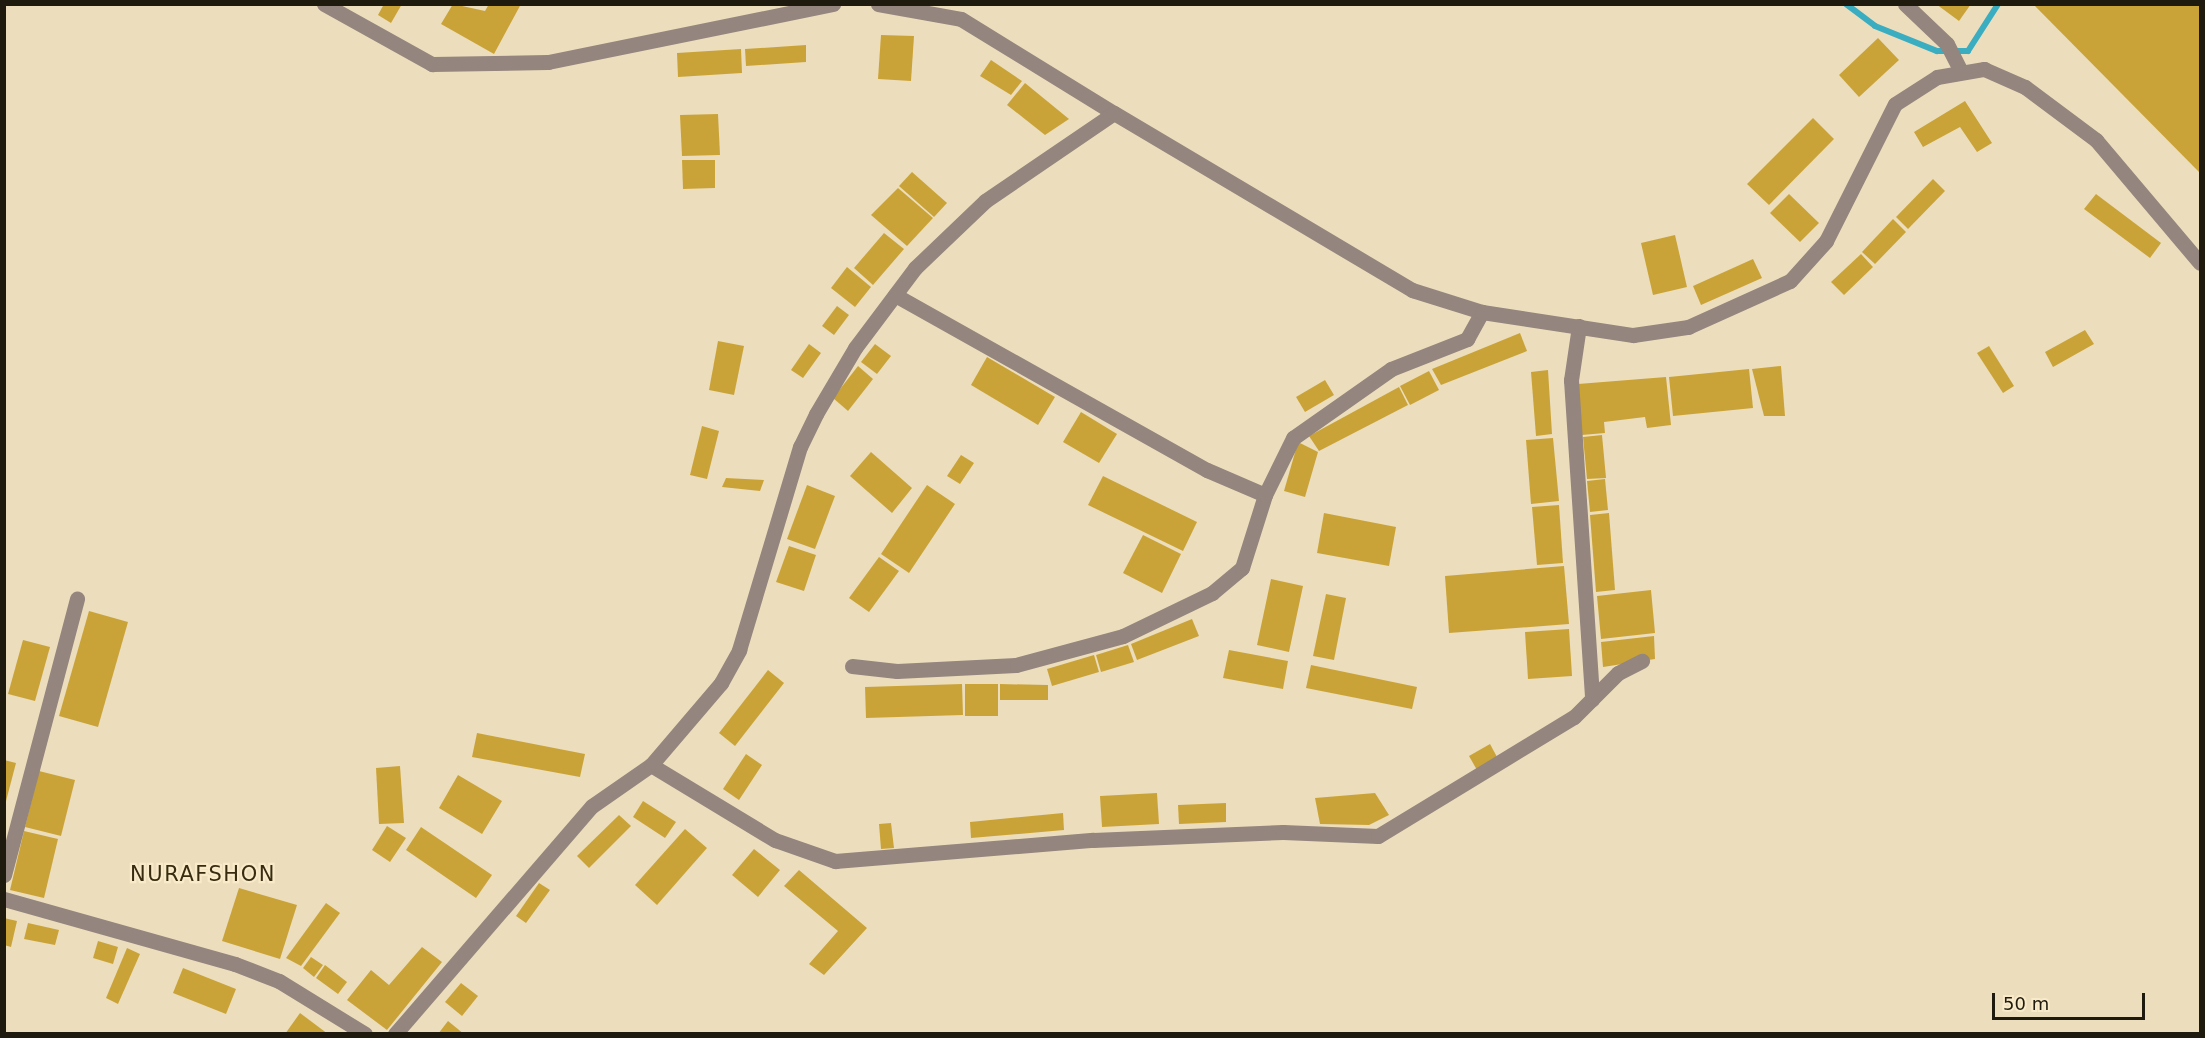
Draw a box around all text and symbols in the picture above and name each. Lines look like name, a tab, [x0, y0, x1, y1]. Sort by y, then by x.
district label: NURAFSHON	[130, 861, 276, 887]
scale bar	[1995, 981, 2148, 1019]
text: 50 m	[2003, 993, 2049, 1014]

